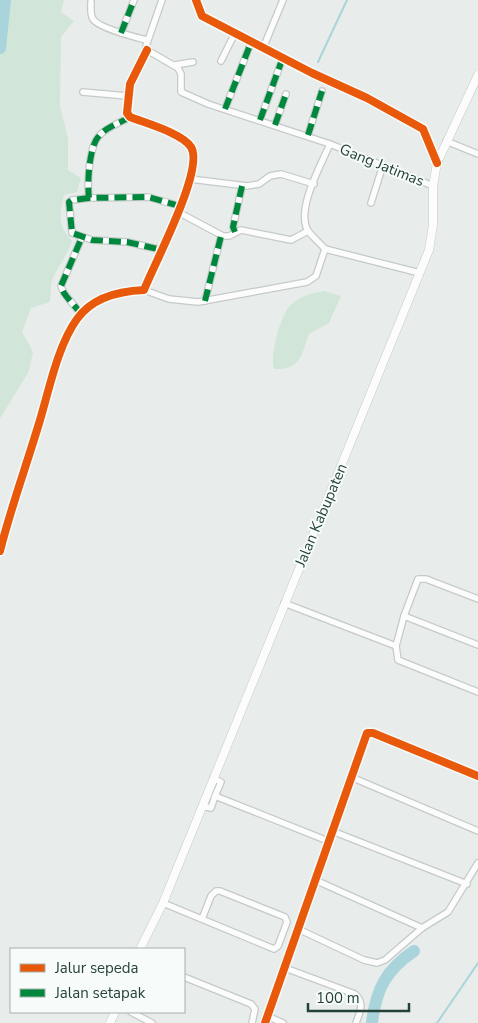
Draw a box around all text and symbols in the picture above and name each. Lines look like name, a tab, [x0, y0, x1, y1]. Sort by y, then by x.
street label: Gang Jatimas	[337, 139, 427, 191]
street label: Jalan Kabupaten	[290, 460, 352, 571]
legend	[10, 948, 185, 1013]
text: Jalur sepeda	[54, 958, 139, 978]
scale bar	[308, 980, 409, 1012]
text: Jalan setapak	[54, 983, 146, 1003]
text: 100 m	[316, 988, 360, 1008]

